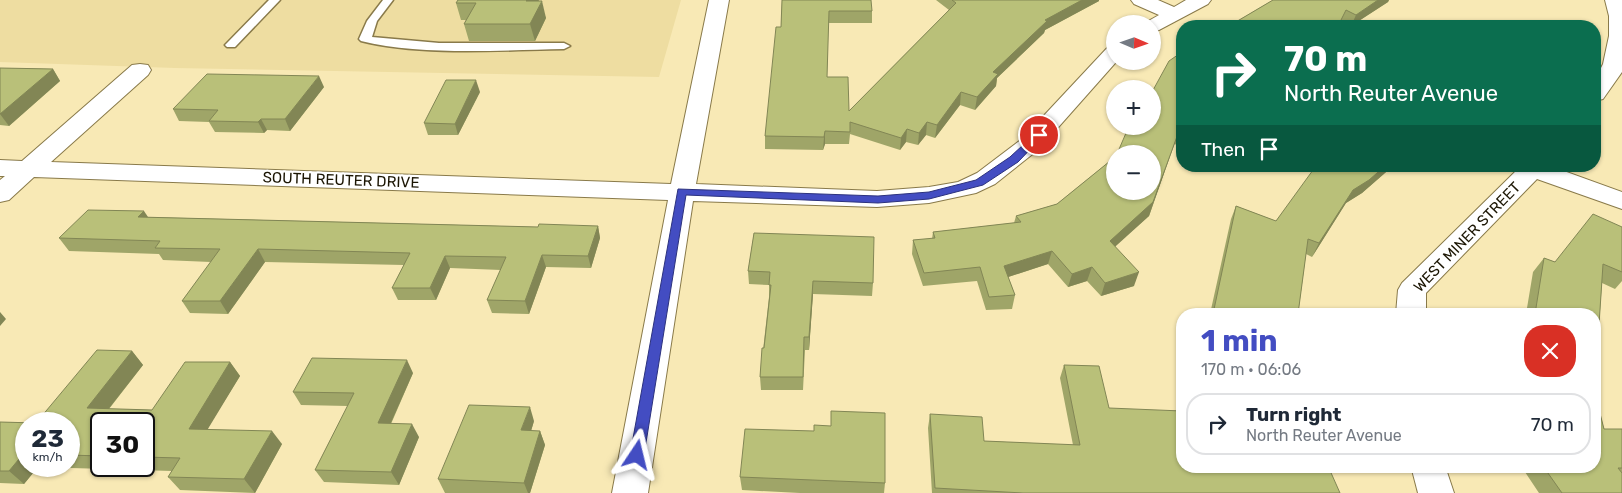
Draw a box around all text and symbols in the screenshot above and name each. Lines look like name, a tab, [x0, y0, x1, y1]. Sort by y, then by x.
north arrow	[1106, 15, 1161, 70]
map controls	[1106, 15, 1161, 200]
text: 70 m	[1284, 38, 1367, 80]
icon: right	[1201, 40, 1266, 105]
button: +	[1106, 80, 1161, 135]
text: North Reuter Avenue	[1284, 80, 1498, 107]
pin	[1018, 114, 1060, 156]
icon: arrive	[1025, 121, 1053, 149]
icon: arrive	[1255, 135, 1283, 163]
text: Then	[1201, 138, 1245, 161]
button: −	[1106, 145, 1161, 200]
street label: SOUTH REUTER DRIVE	[262, 168, 420, 192]
street label: WEST MINER STREET	[1410, 178, 1524, 296]
text: 1 min	[1201, 323, 1278, 359]
button: close	[1524, 325, 1576, 377]
text: 170 m · 06:06	[1201, 360, 1301, 379]
text: Turn right	[1246, 403, 1341, 426]
icon: right	[1203, 410, 1231, 438]
speed limit sign: 30	[90, 412, 155, 477]
text: 70 m	[1531, 413, 1574, 436]
text: 23	[31, 424, 64, 453]
text: North Reuter Avenue	[1246, 426, 1402, 445]
position arrow	[610, 428, 662, 480]
text: km/h	[33, 450, 62, 464]

